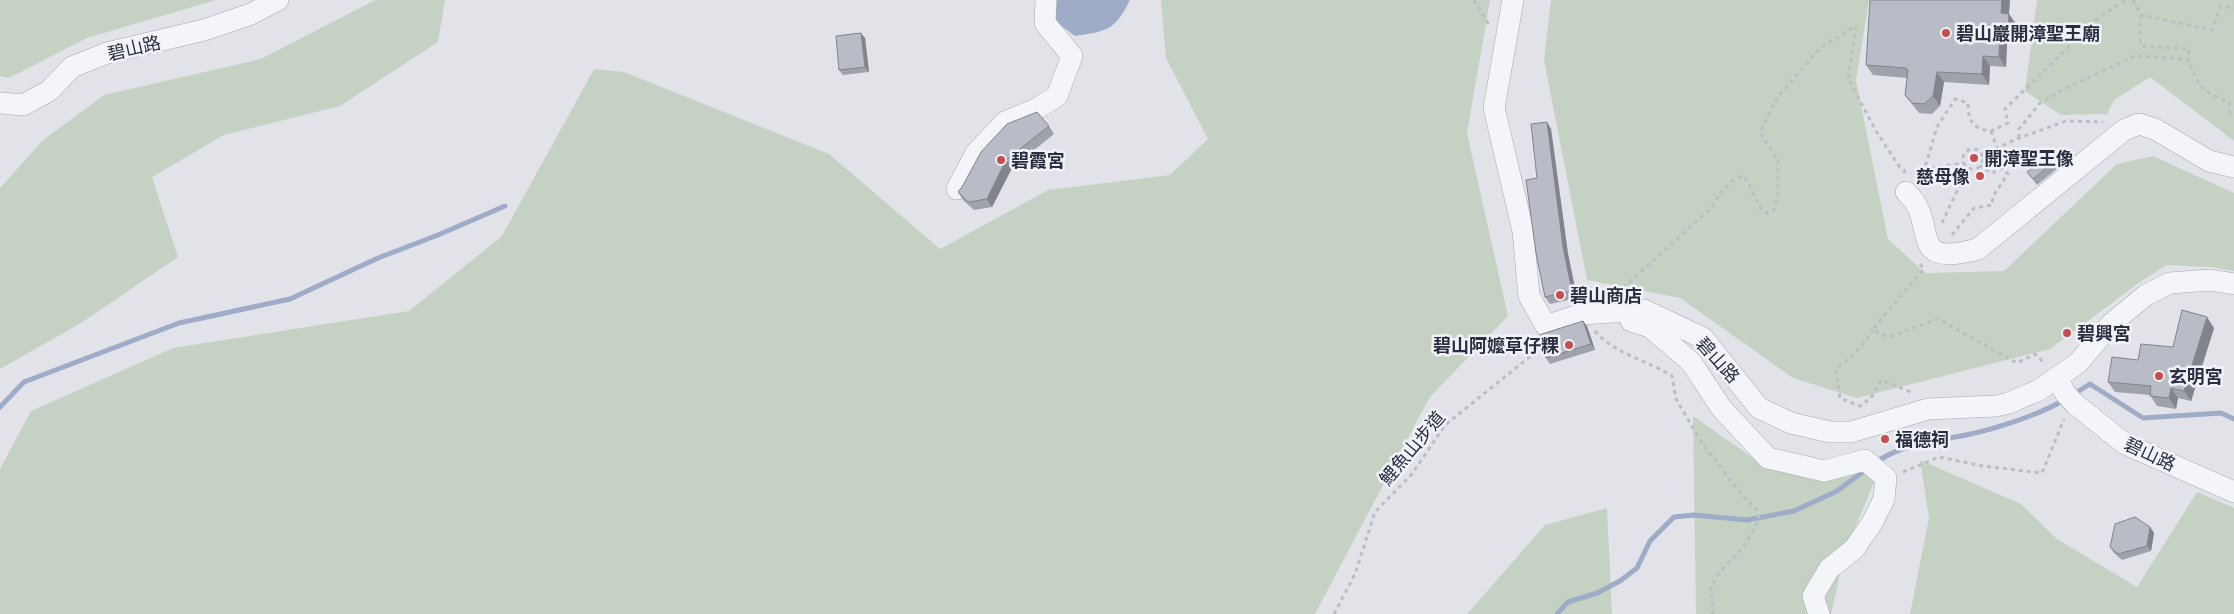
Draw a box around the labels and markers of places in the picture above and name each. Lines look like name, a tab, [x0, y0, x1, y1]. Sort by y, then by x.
place label: 碧山巖開漳聖王廟	[1956, 23, 2100, 44]
marker: 碧山巖開漳聖王廟	[1940, 27, 1952, 39]
place label: 開漳聖王像	[1984, 148, 2074, 169]
place label: 碧霞宮	[1011, 150, 1065, 171]
marker: 開漳聖王像	[1968, 152, 1980, 164]
marker: 碧霞宮	[995, 154, 1007, 166]
place label: 慈母像	[1916, 166, 1970, 187]
marker: 慈母像	[1974, 170, 1986, 182]
place label: 碧山商店	[1570, 285, 1642, 306]
marker: 碧山商店	[1554, 289, 1566, 301]
place label: 碧興宮	[2077, 323, 2131, 344]
marker: 碧興宮	[2061, 327, 2073, 339]
place label: 碧山阿嬤草仔粿	[1433, 335, 1559, 356]
marker: 碧山阿嬤草仔粿	[1563, 339, 1575, 351]
place label: 玄明宮	[2169, 366, 2223, 387]
marker: 玄明宮	[2153, 370, 2165, 382]
place label: 福德祠	[1895, 429, 1949, 450]
marker: 福德祠	[1879, 433, 1891, 445]

